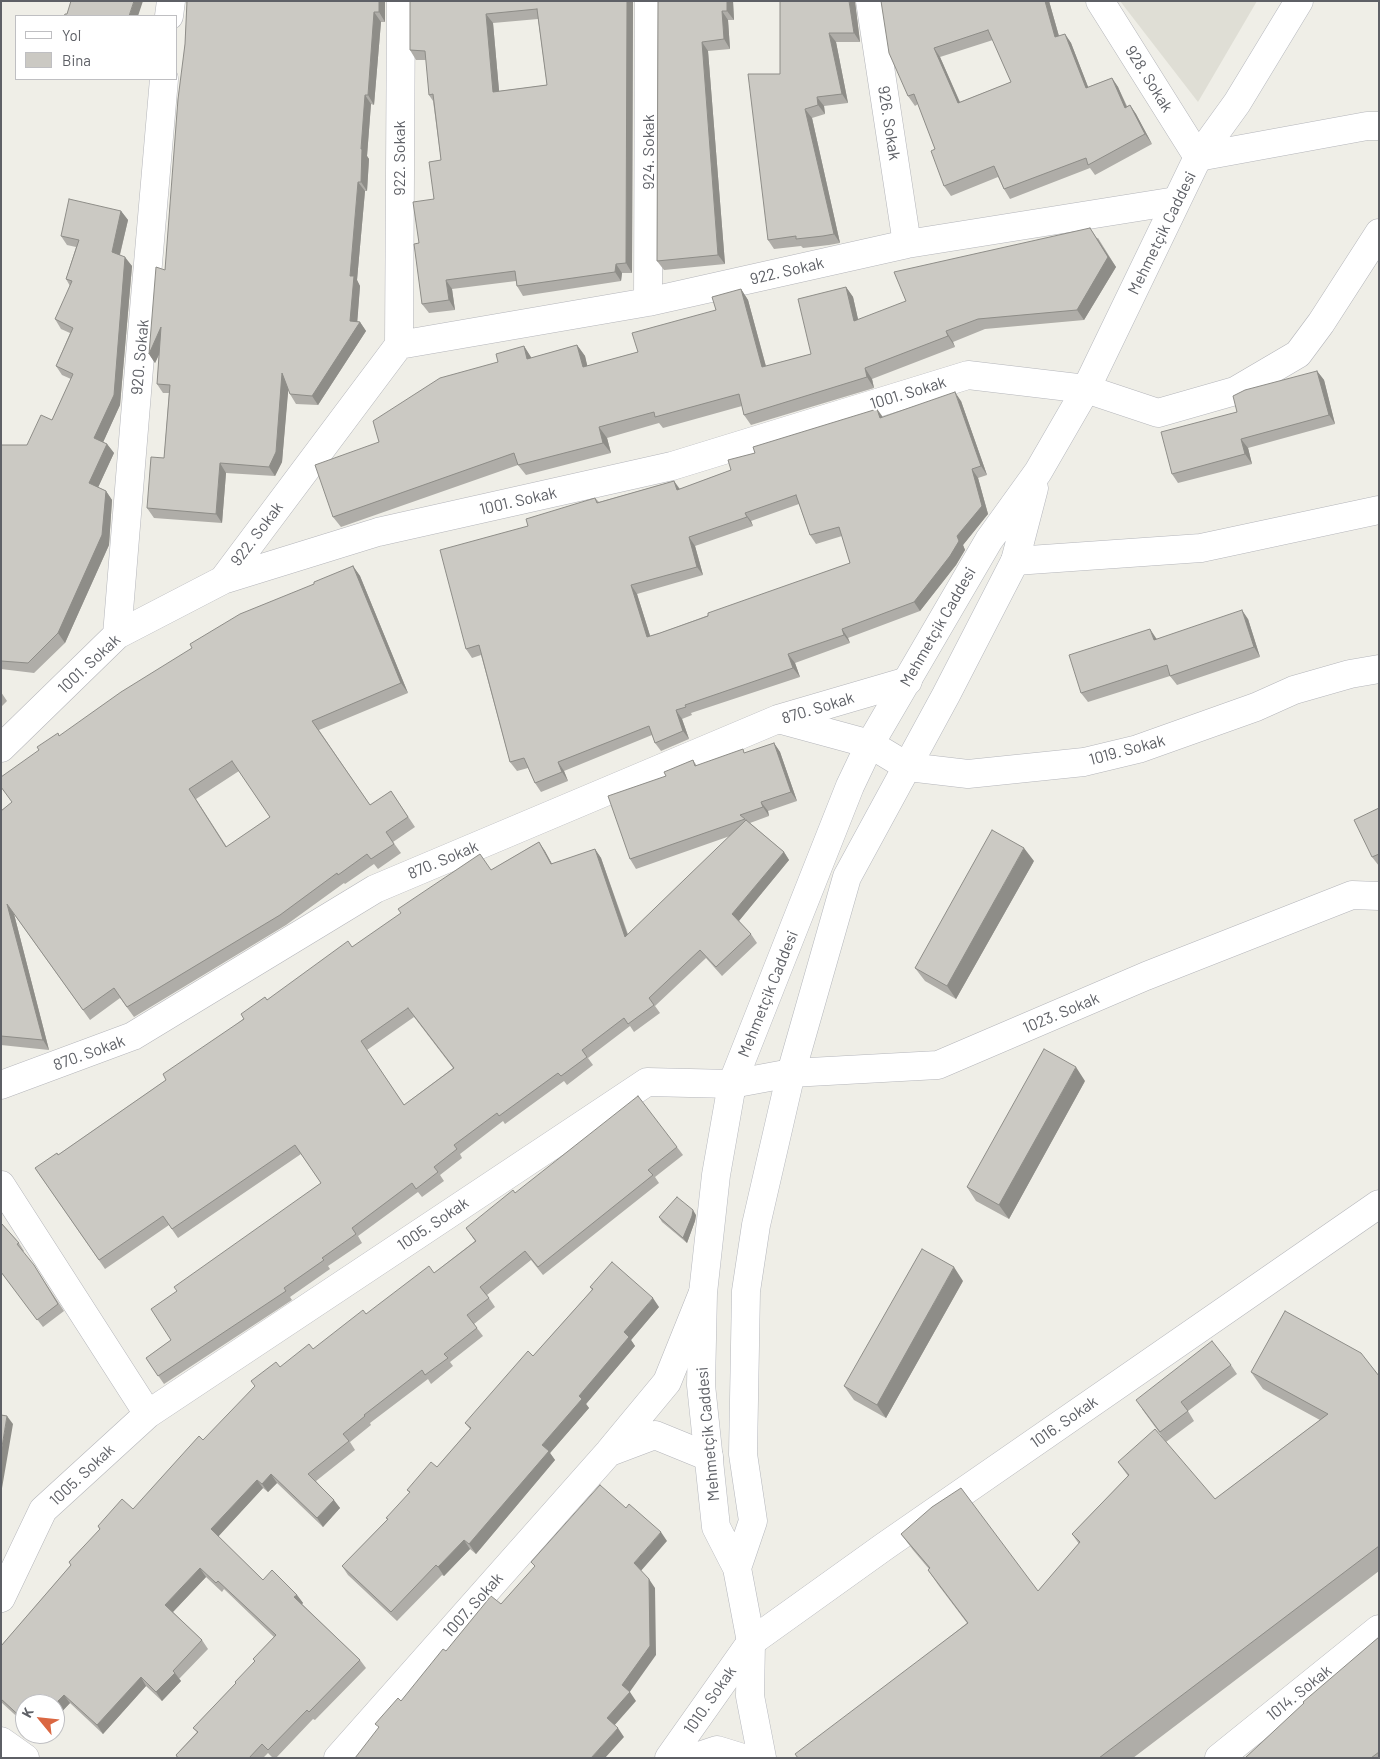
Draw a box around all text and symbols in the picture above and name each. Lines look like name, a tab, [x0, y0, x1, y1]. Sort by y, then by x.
legend	[15, 15, 178, 80]
text: Yol	[62, 26, 81, 44]
street label: 928. Sokak	[1121, 42, 1177, 116]
text: Bina	[62, 51, 91, 69]
street label: 926. Sokak	[874, 84, 904, 162]
street label: 924. Sokak	[639, 114, 659, 190]
street label: 922. Sokak	[390, 120, 410, 196]
street label: Mehmetçik Caddesi	[1124, 168, 1200, 298]
street label: 922. Sokak	[748, 253, 826, 289]
street label: 920. Sokak	[127, 318, 153, 396]
street label: 1001. Sokak	[868, 372, 948, 414]
street label: 1001. Sokak	[478, 483, 558, 519]
street label: 922. Sokak	[227, 498, 287, 570]
street label: Mehmetçik Caddesi	[896, 564, 980, 690]
street label: 1001. Sokak	[54, 630, 124, 698]
street label: 870. Sokak	[779, 688, 857, 728]
street label: 1019. Sokak	[1087, 731, 1167, 769]
street label: 870. Sokak	[405, 837, 481, 883]
street label: Mehmetçik Caddesi	[734, 928, 802, 1060]
street label: 1023. Sokak	[1020, 988, 1102, 1038]
street label: 870. Sokak	[51, 1031, 127, 1075]
street label: 1005. Sokak	[394, 1193, 472, 1255]
street label: Mehmetçik Caddesi	[693, 1366, 723, 1502]
street label: 1016. Sokak	[1027, 1392, 1101, 1452]
street label: 1005. Sokak	[46, 1440, 118, 1510]
street label: 1007. Sokak	[439, 1569, 507, 1641]
street label: 1014. Sokak	[1263, 1661, 1335, 1725]
street label: 1010. Sokak	[680, 1662, 740, 1738]
north arrow	[15, 1694, 65, 1744]
text: K	[18, 1704, 37, 1720]

